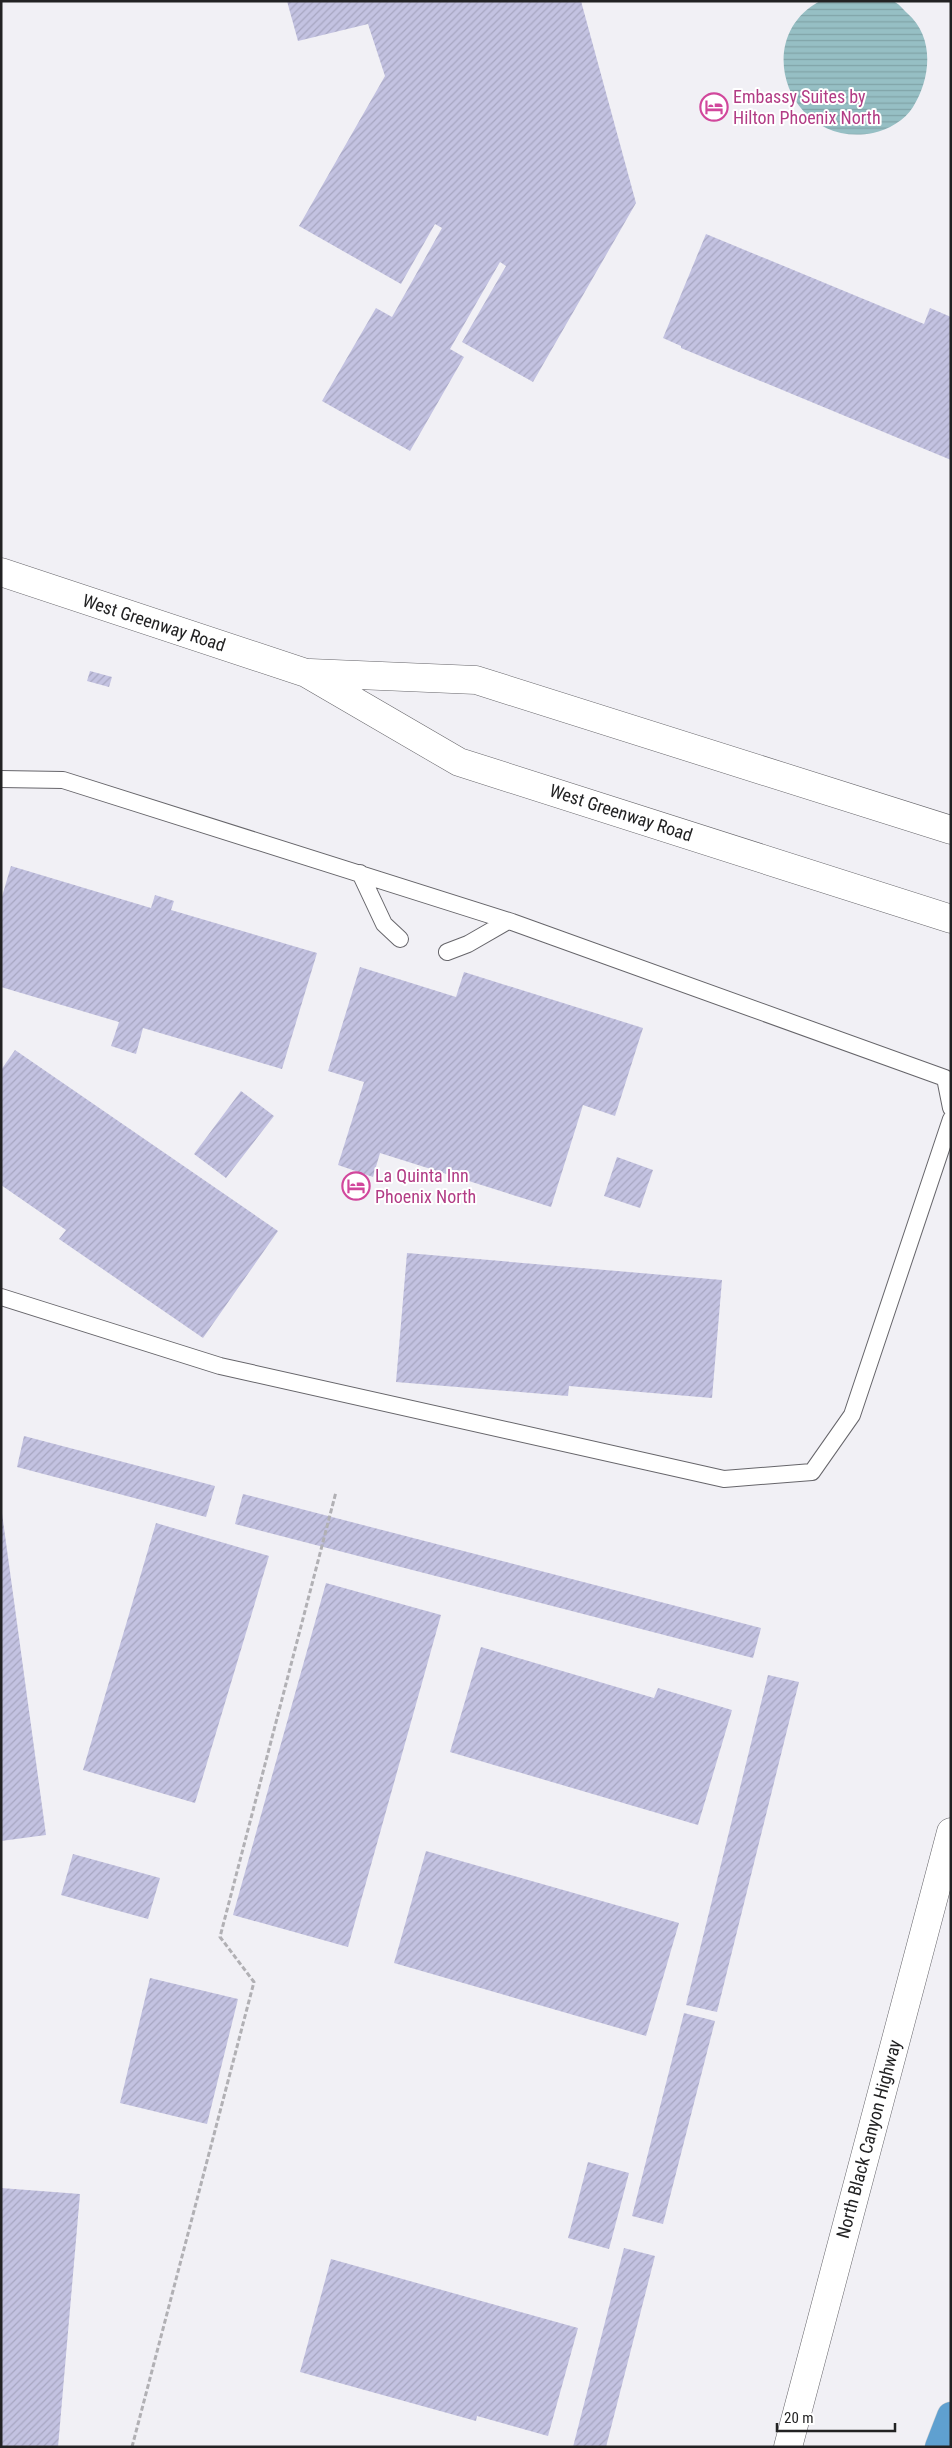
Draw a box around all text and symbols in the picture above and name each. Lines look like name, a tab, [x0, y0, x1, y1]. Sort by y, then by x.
place label: Embassy Suites by Hilton Phoenix North	[733, 86, 881, 128]
hotel icon: Embassy Suites by Hilton Phoenix North	[699, 92, 729, 122]
street label: West Greenway Road	[80, 590, 228, 656]
street label: West Greenway Road	[547, 780, 695, 846]
place label: La Quinta Inn Phoenix North	[375, 1165, 476, 1207]
hotel icon: La Quinta Inn Phoenix North	[341, 1171, 371, 1201]
street label: North Black Canyon Highway	[832, 2037, 905, 2240]
scale bar	[777, 2400, 894, 2432]
text: 20 m	[784, 2409, 814, 2427]

